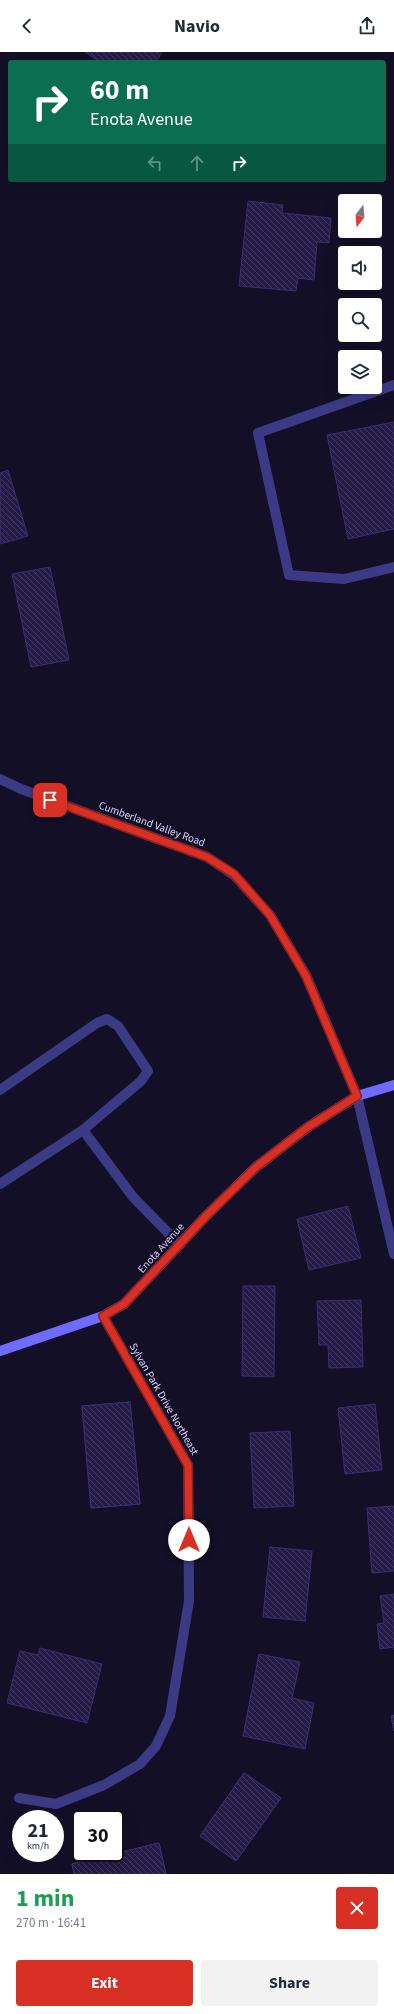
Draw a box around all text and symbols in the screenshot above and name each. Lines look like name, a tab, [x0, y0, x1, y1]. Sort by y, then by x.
text: Navio	[174, 14, 220, 39]
icon: back	[16, 15, 38, 37]
icon: share	[356, 15, 378, 37]
text: 60 m	[90, 70, 149, 110]
icon: right	[24, 76, 76, 128]
text: Enota Avenue	[90, 107, 193, 132]
icon: left	[144, 152, 166, 174]
icon: ahead	[186, 152, 208, 174]
icon: right	[228, 152, 250, 174]
north arrow	[338, 194, 382, 238]
map controls	[338, 194, 382, 394]
button: sound	[338, 246, 382, 290]
button: search	[338, 298, 382, 342]
button: layers	[338, 350, 382, 394]
pin	[33, 783, 67, 817]
icon: arrive	[39, 789, 61, 811]
street label: Cumberland Valley Road	[97, 798, 207, 850]
street label: Enota Avenue	[134, 1219, 188, 1276]
street label: Sylvan Park Drive Northeast	[126, 1340, 202, 1458]
position arrow	[168, 1519, 210, 1561]
speed limit sign: 30	[72, 1810, 124, 1862]
text: 21	[27, 1817, 49, 1845]
text: km/h	[27, 1839, 49, 1853]
text: 1 min	[16, 1881, 74, 1916]
button: close	[336, 1887, 378, 1929]
text: 270 m · 16:41	[16, 1914, 86, 1932]
button: Exit	[16, 1960, 193, 2006]
button: Share	[201, 1960, 378, 2006]

